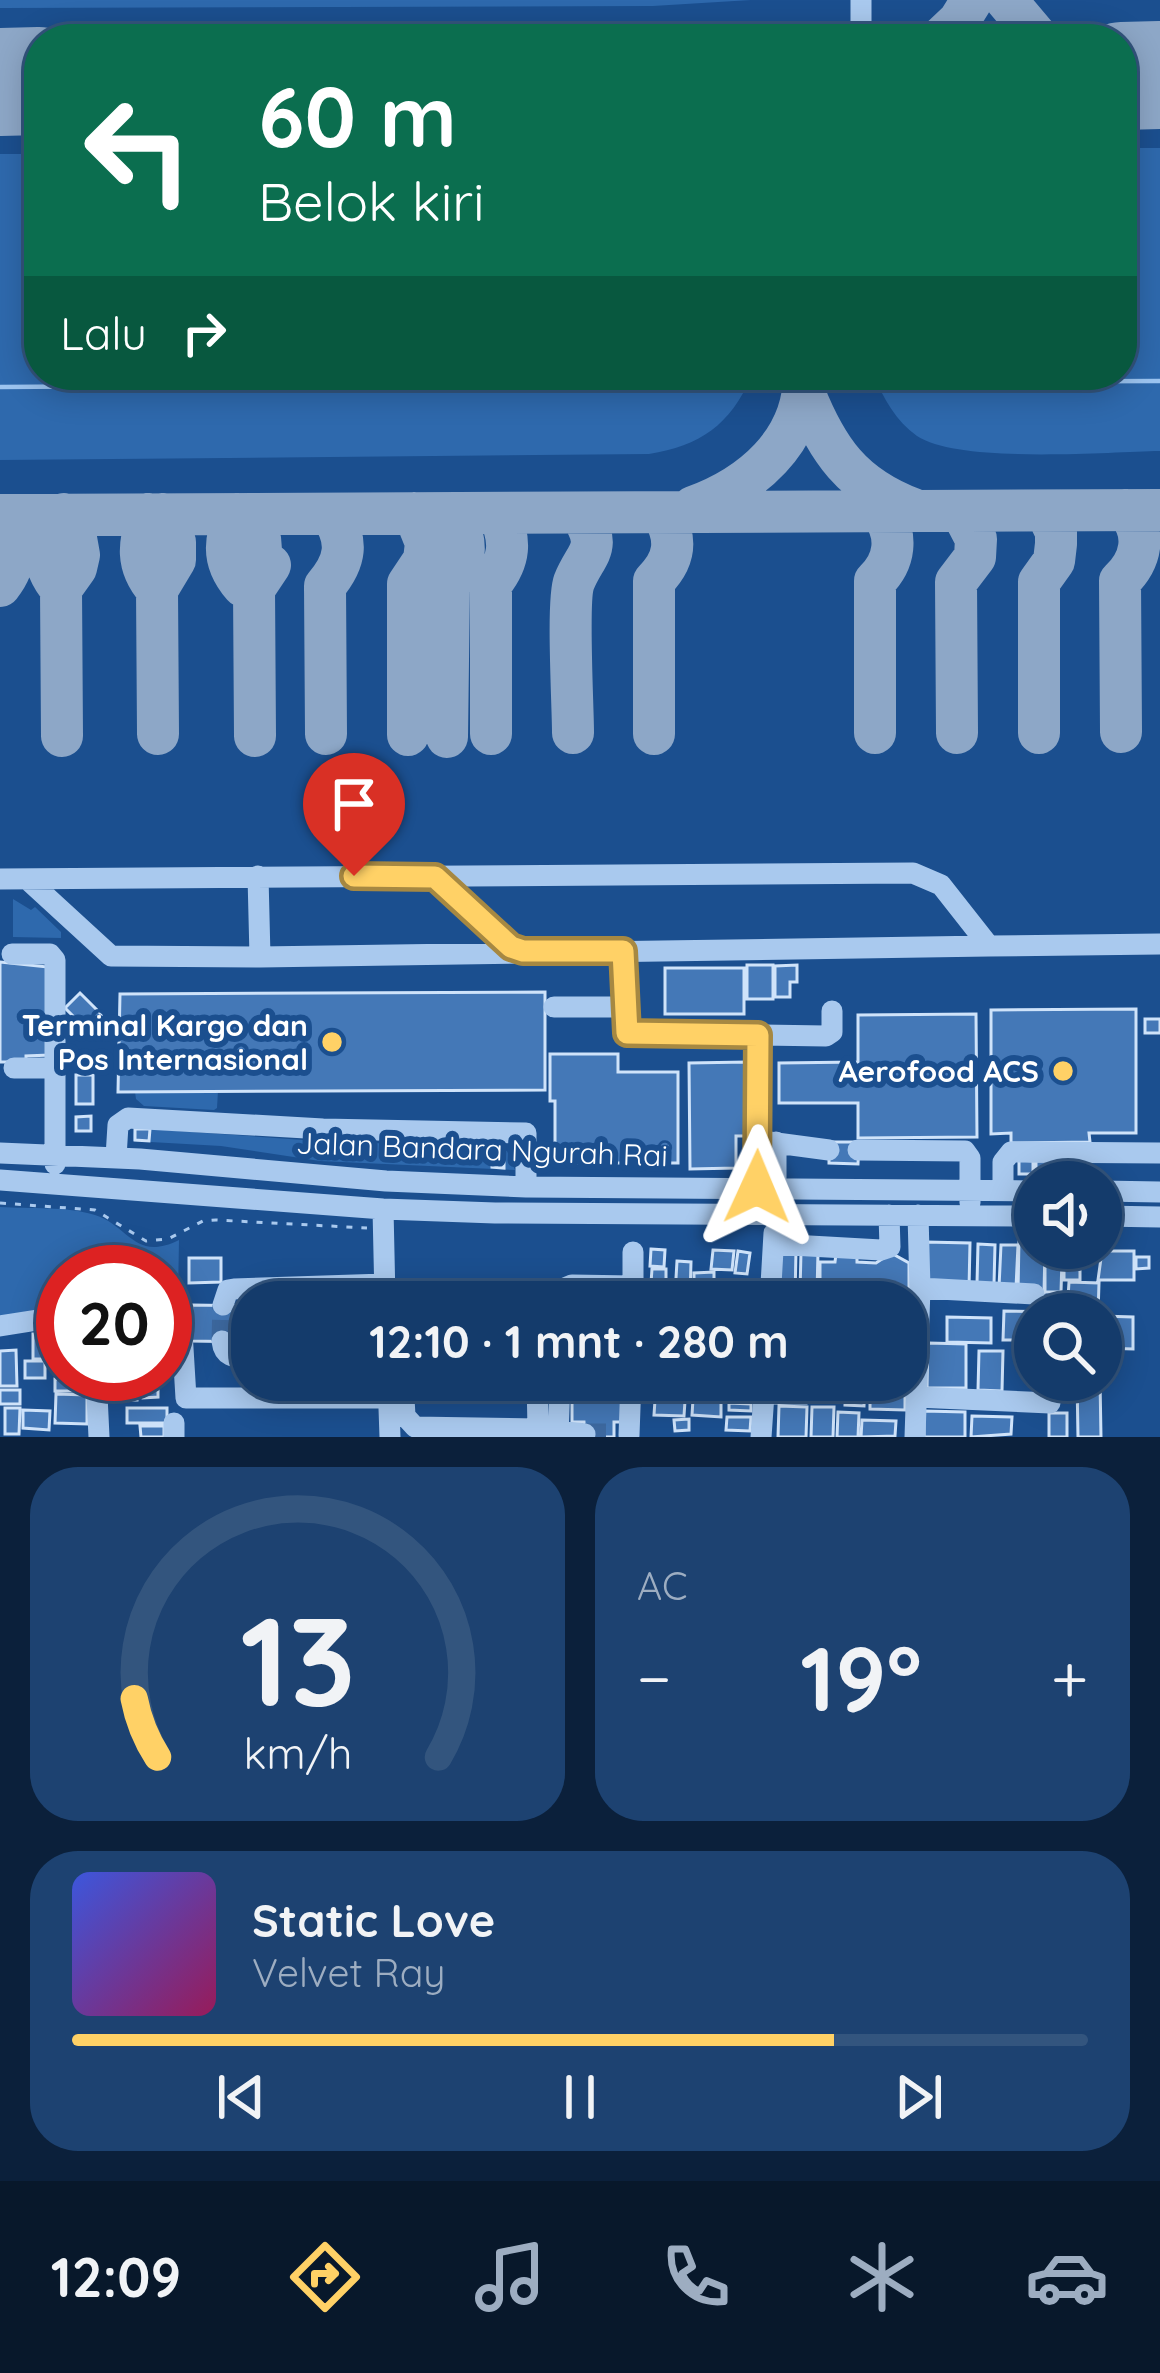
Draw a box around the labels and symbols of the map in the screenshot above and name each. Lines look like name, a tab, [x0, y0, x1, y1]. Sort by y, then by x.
pin	[303, 753, 405, 876]
place label: Terminal Kargo dan Pos Internasional	[22, 1006, 308, 1078]
marker: Terminal Kargo dan Pos Internasional	[319, 1029, 345, 1055]
place label: Aerofood ACS	[838, 1052, 1039, 1090]
marker: Aerofood ACS	[1050, 1058, 1076, 1084]
street label: Jalan Bandara Ngurah Rai	[296, 1124, 668, 1174]
position arrow	[694, 1124, 820, 1250]
speed limit sign: 20	[36, 1245, 192, 1401]

